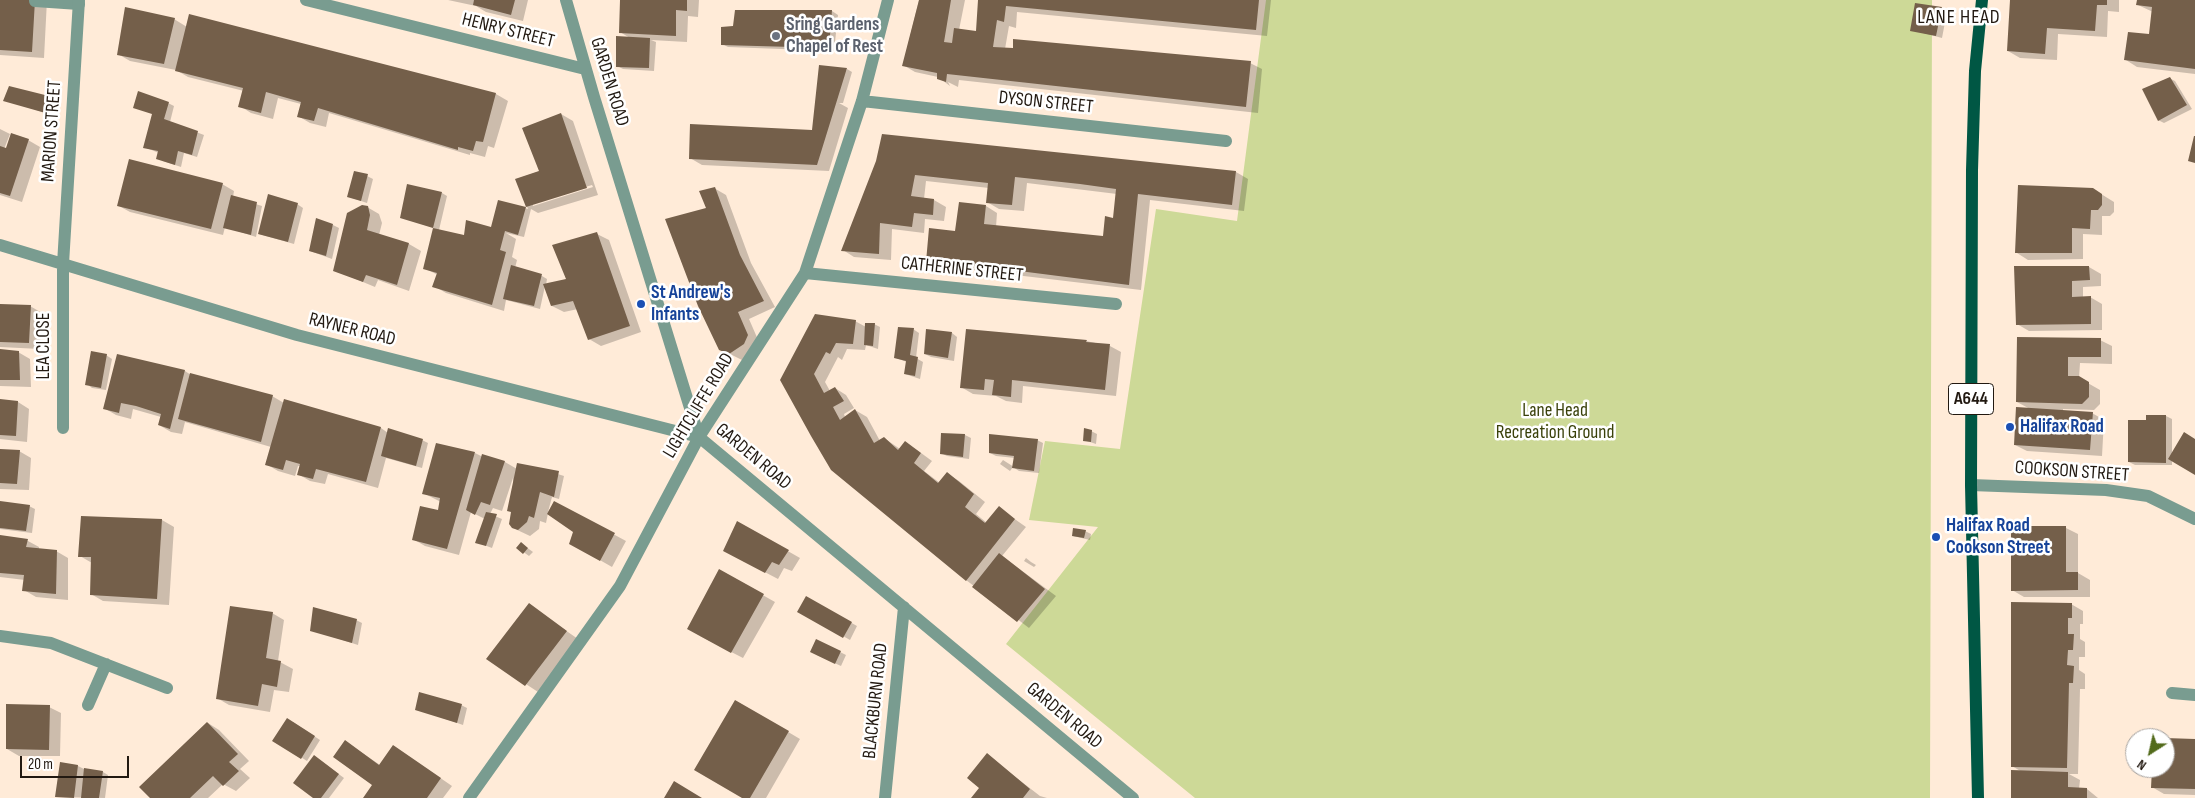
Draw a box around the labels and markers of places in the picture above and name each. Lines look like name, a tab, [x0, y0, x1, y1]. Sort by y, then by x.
place label: Sring Gardens Chapel of Rest	[786, 14, 883, 58]
marker: Sring Gardens Chapel of Rest	[770, 30, 782, 42]
place label: St Andrew's Infants	[651, 282, 731, 326]
marker: St Andrew's Infants	[635, 298, 647, 310]
place label: Halifax Road	[2020, 416, 2104, 438]
marker: Halifax Road	[2004, 421, 2016, 433]
place label: Halifax Road Cookson Street	[1946, 515, 2050, 559]
marker: Halifax Road Cookson Street	[1930, 531, 1942, 543]

